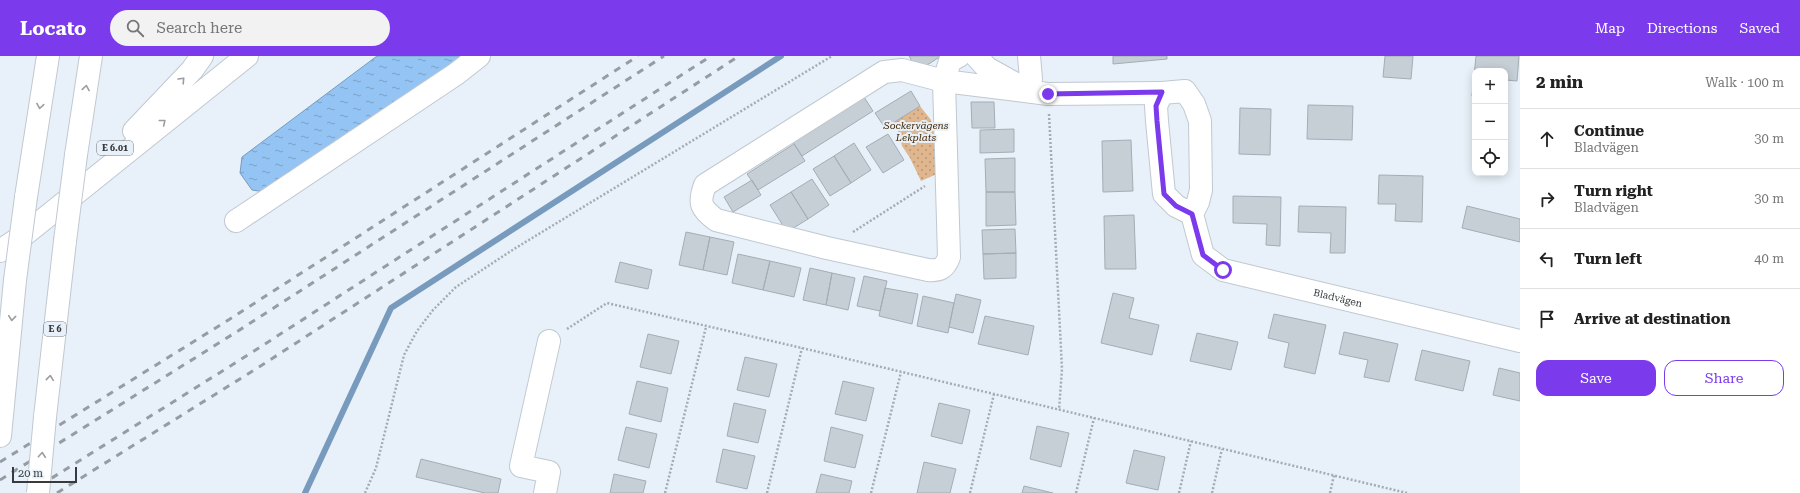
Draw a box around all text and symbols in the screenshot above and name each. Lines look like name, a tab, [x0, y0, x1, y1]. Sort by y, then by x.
search box	[110, 10, 390, 46]
text: Locato	[20, 17, 86, 40]
icon: search	[124, 17, 146, 39]
text: Search here	[156, 19, 242, 37]
text: Map	[1595, 20, 1625, 36]
text: Directions	[1647, 20, 1717, 36]
text: Saved	[1739, 20, 1780, 36]
map controls	[1472, 68, 1508, 176]
button: +	[1472, 68, 1508, 104]
text: 2 min	[1536, 72, 1583, 92]
text: Walk · 100 m	[1705, 75, 1784, 90]
one-way arrow	[177, 77, 185, 85]
one-way arrow	[81, 85, 90, 91]
route end	[1039, 85, 1057, 103]
one-way arrow	[36, 103, 45, 109]
button: −	[1472, 104, 1508, 140]
one-way arrow	[158, 120, 166, 127]
park label: Sockervägens Lekplats	[883, 120, 949, 143]
text: Continue	[1574, 122, 1644, 140]
icon: ahead	[1536, 128, 1558, 150]
text: 30 m	[1754, 131, 1784, 146]
button: locate	[1472, 140, 1508, 176]
text: Bladvägen	[1574, 140, 1639, 155]
road number: E 6.01	[97, 141, 133, 155]
text: Turn right	[1574, 182, 1653, 200]
icon: right	[1536, 188, 1558, 210]
text: 30 m	[1754, 191, 1784, 206]
text: Bladvägen	[1574, 200, 1639, 215]
icon: left	[1536, 248, 1558, 270]
text: Turn left	[1574, 250, 1642, 268]
text: 40 m	[1754, 251, 1784, 266]
route start	[1214, 261, 1232, 279]
street label: Bladvägen	[1312, 287, 1364, 309]
icon: arrive	[1536, 308, 1558, 330]
text: Arrive at destination	[1574, 310, 1730, 328]
one-way arrow	[7, 315, 16, 322]
road number: E 6	[44, 322, 66, 336]
button: Save	[1536, 360, 1656, 396]
button: Share	[1664, 360, 1784, 396]
one-way arrow	[45, 375, 54, 381]
one-way arrow	[37, 452, 46, 458]
scale bar	[12, 465, 77, 484]
text: 20 m	[18, 467, 43, 480]

